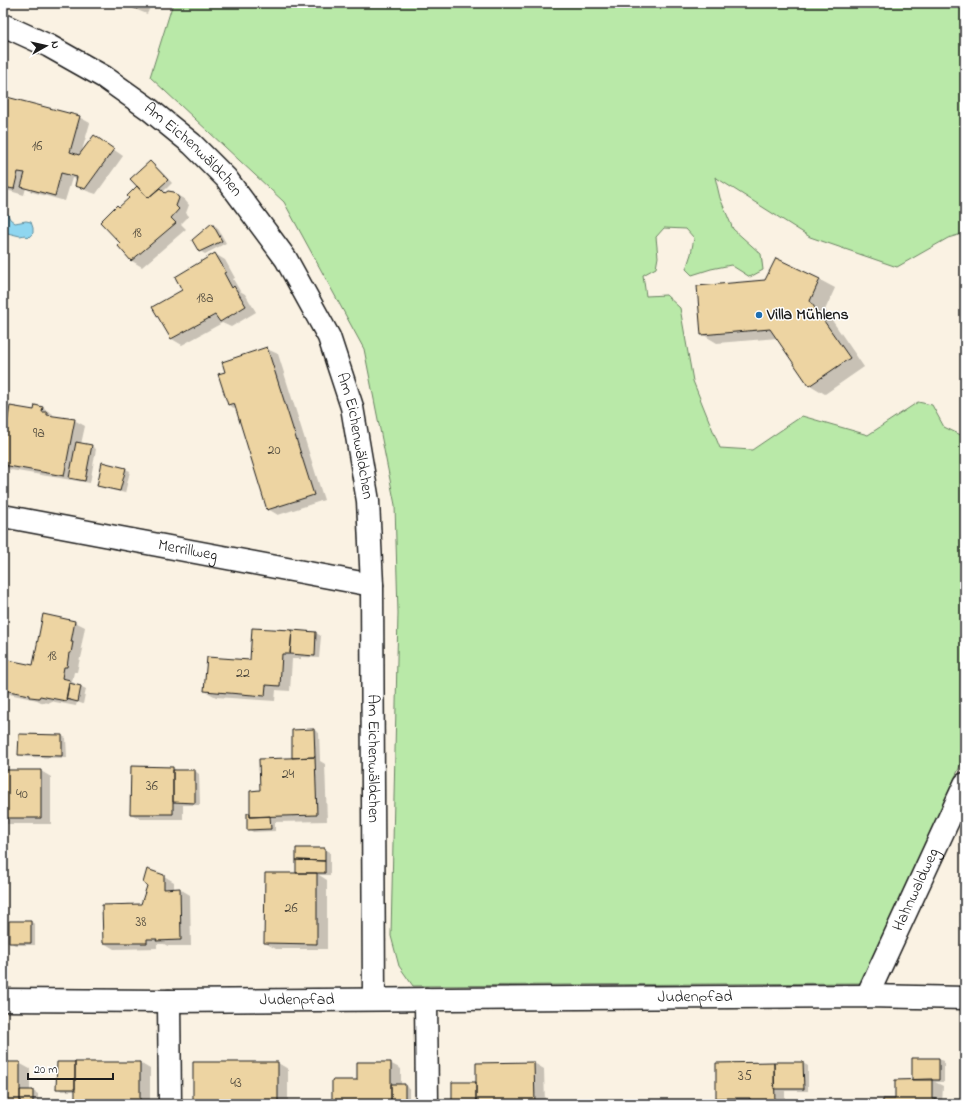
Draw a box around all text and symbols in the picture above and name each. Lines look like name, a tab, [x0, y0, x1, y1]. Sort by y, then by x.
north arrow	[26, 26, 66, 66]
text: N	[46, 40, 63, 50]
street label: Am Eichenwäldchen	[138, 97, 248, 202]
house number: 16	[32, 136, 42, 157]
house number: 18	[132, 223, 142, 244]
house number: 18a	[196, 288, 214, 309]
place label: Villa Mühlens	[766, 303, 849, 327]
marker: Villa Mühlens	[754, 310, 764, 320]
street label: Am Eichenwäldchen	[330, 370, 380, 501]
house number: 9a	[33, 423, 45, 444]
house number: 20	[267, 440, 281, 461]
street label: Merrillweg	[156, 533, 219, 568]
house number: 18	[47, 646, 57, 667]
house number: 22	[236, 663, 250, 684]
street label: Am Eichenwäldchen	[361, 694, 385, 823]
house number: 24	[282, 764, 295, 785]
house number: 36	[146, 776, 158, 797]
house number: 40	[16, 784, 28, 805]
street label: Hahnwaldweg	[886, 844, 946, 935]
house number: 26	[284, 898, 298, 919]
house number: 38	[135, 912, 147, 933]
street label: Judenpfad	[658, 985, 732, 1009]
street label: Judenpfad	[260, 988, 334, 1012]
scale bar	[28, 1055, 113, 1081]
text: 20 m	[34, 1061, 57, 1079]
house number: 35	[738, 1066, 752, 1087]
house number: 43	[230, 1073, 242, 1094]

